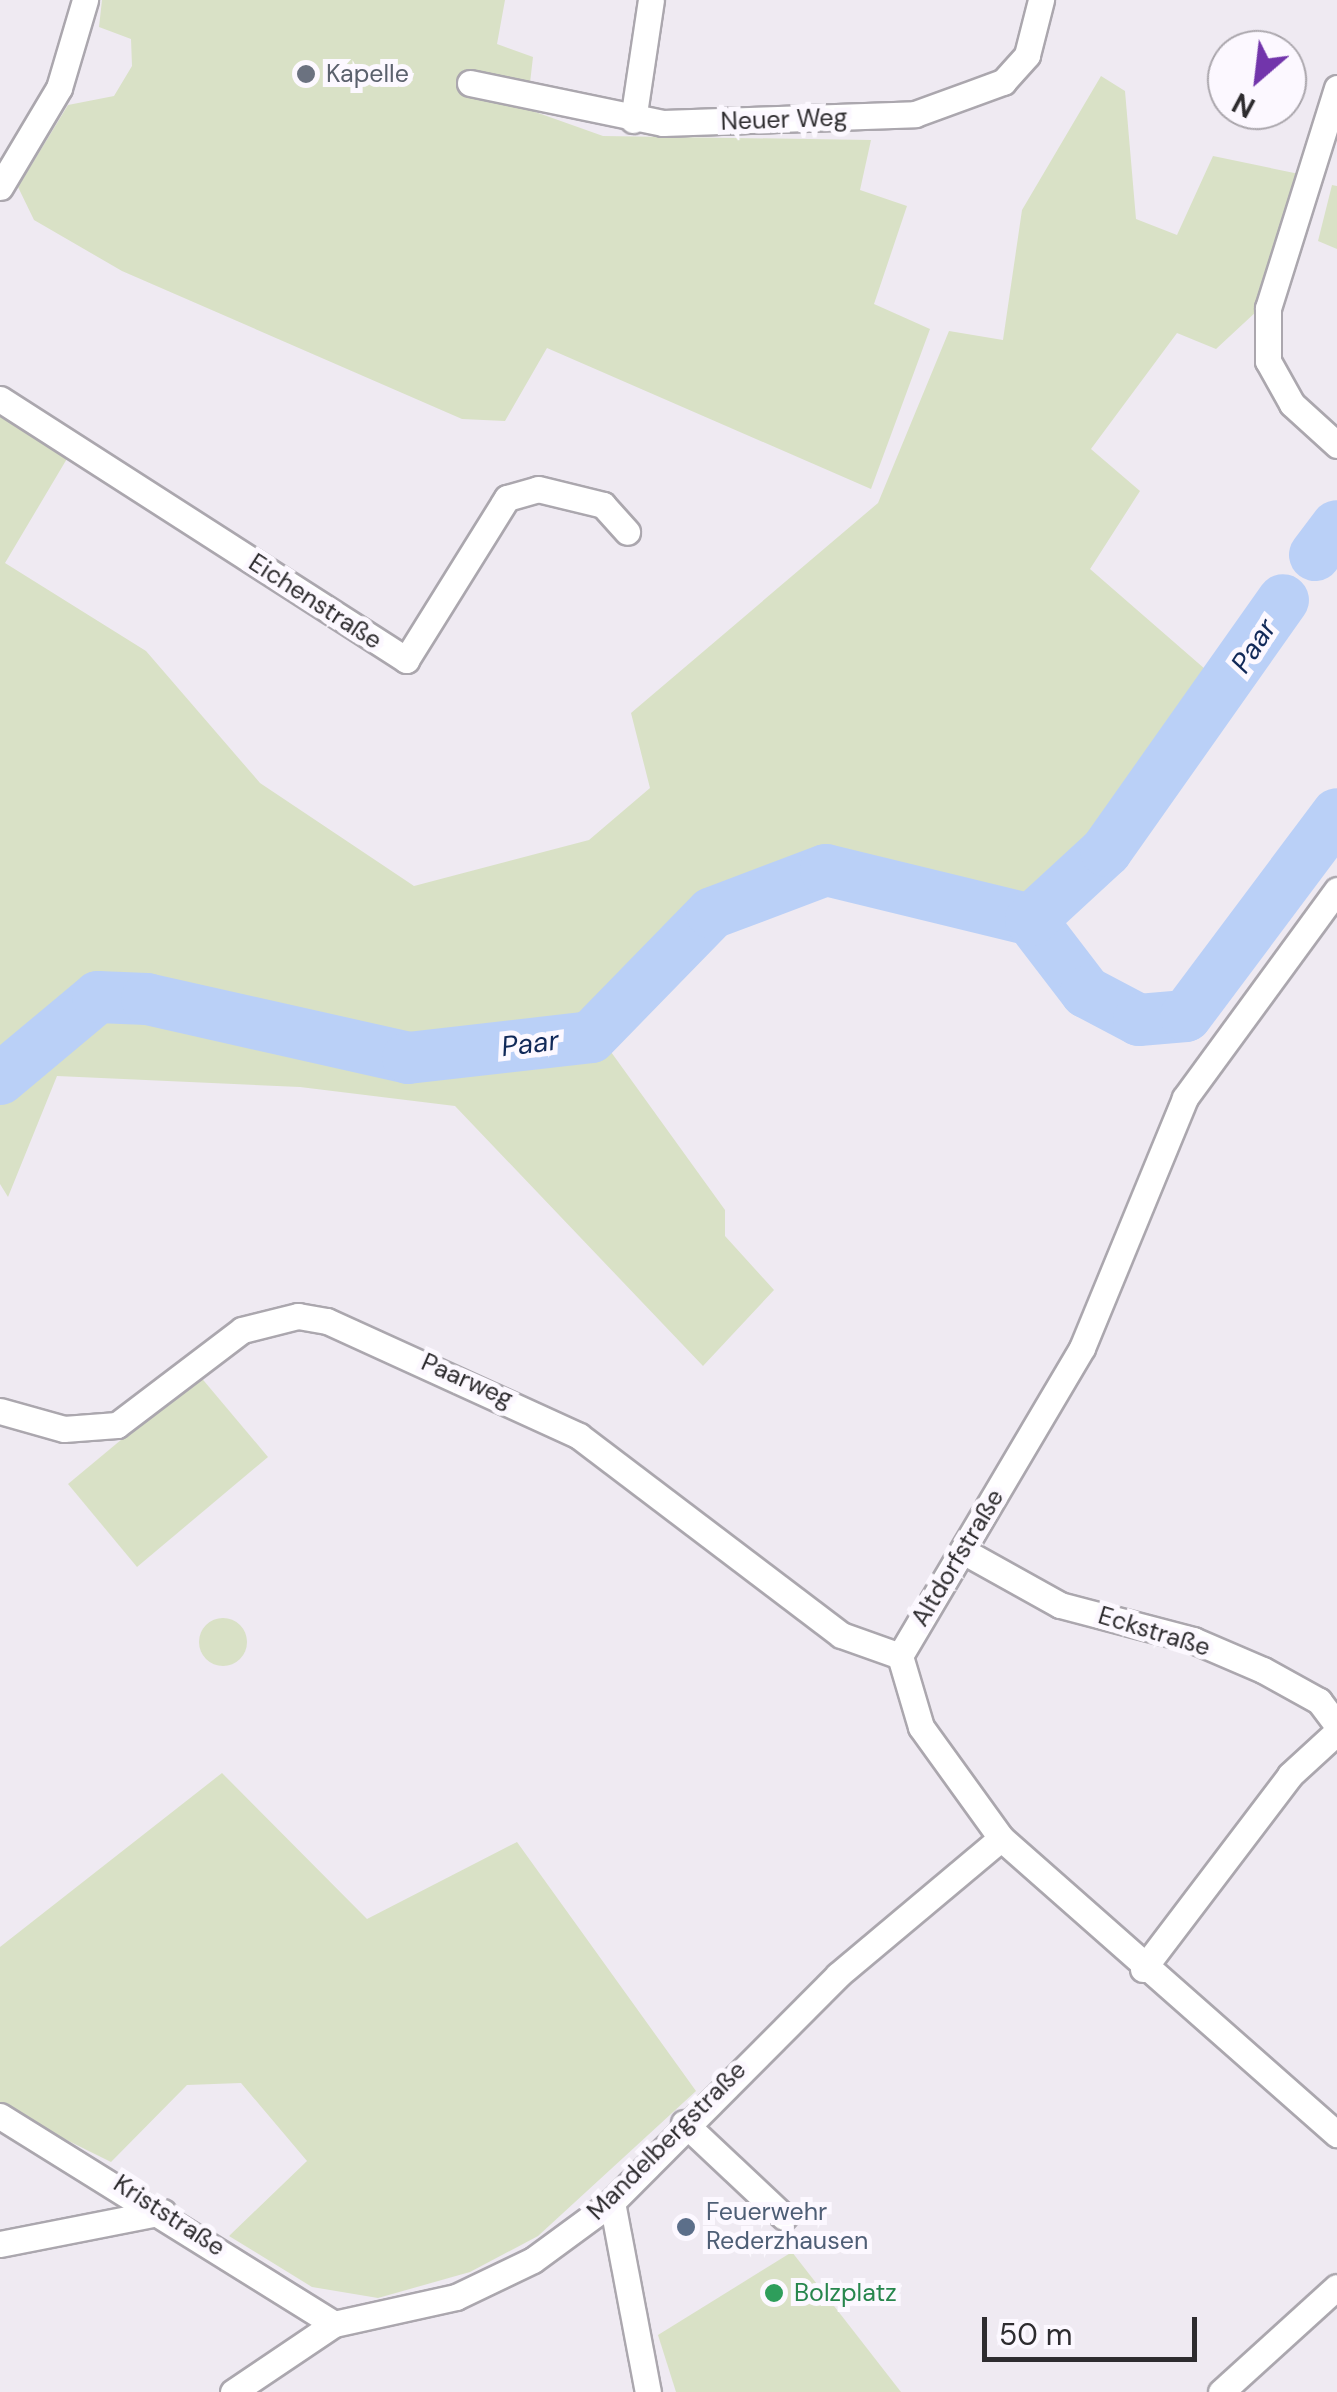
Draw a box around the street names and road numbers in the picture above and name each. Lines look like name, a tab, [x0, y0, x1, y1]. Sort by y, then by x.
street label: Neuer Weg	[720, 103, 848, 137]
street label: Eichenstraße	[243, 548, 387, 656]
street label: Paarweg	[417, 1348, 517, 1414]
street label: Altdorfstraße	[905, 1484, 1011, 1632]
street label: Eckstraße	[1094, 1601, 1214, 1663]
street label: Mandelbergstraße	[581, 2055, 753, 2227]
street label: Kriststraße	[108, 2169, 230, 2263]

